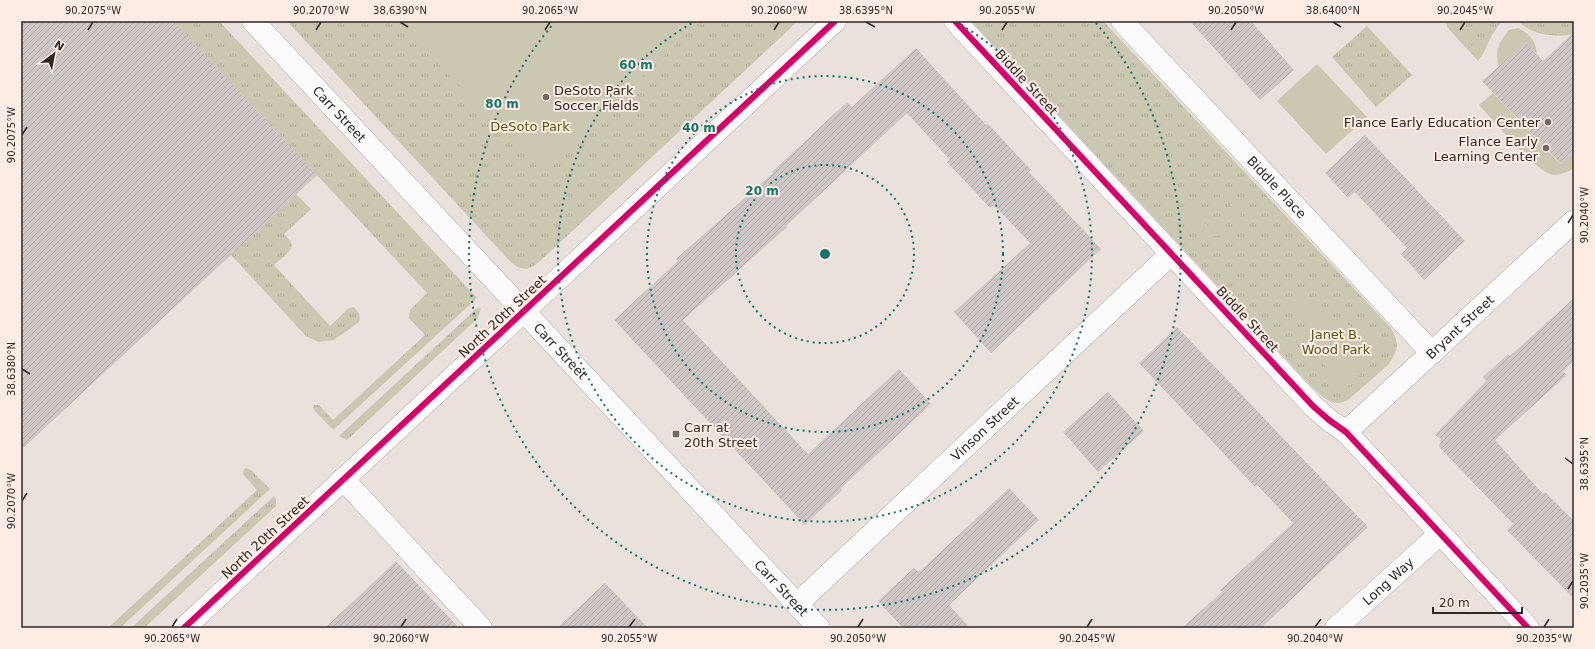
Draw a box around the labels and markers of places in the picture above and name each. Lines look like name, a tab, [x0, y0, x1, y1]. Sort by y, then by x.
place label: DeSoto Park Soccer Fields	[554, 83, 639, 113]
marker: DeSoto Park Soccer Fields	[541, 92, 551, 102]
place label: Flance Early Education Center	[1344, 115, 1541, 130]
marker: Flance Early Education Center	[1543, 117, 1553, 127]
place label: Flance Early Learning Center	[1434, 134, 1539, 164]
marker: Flance Early Learning Center	[1541, 143, 1551, 153]
centre of rings	[818, 247, 832, 261]
place label: Carr at 20th Street	[684, 420, 758, 450]
marker: Carr at 20th Street	[671, 429, 681, 439]

